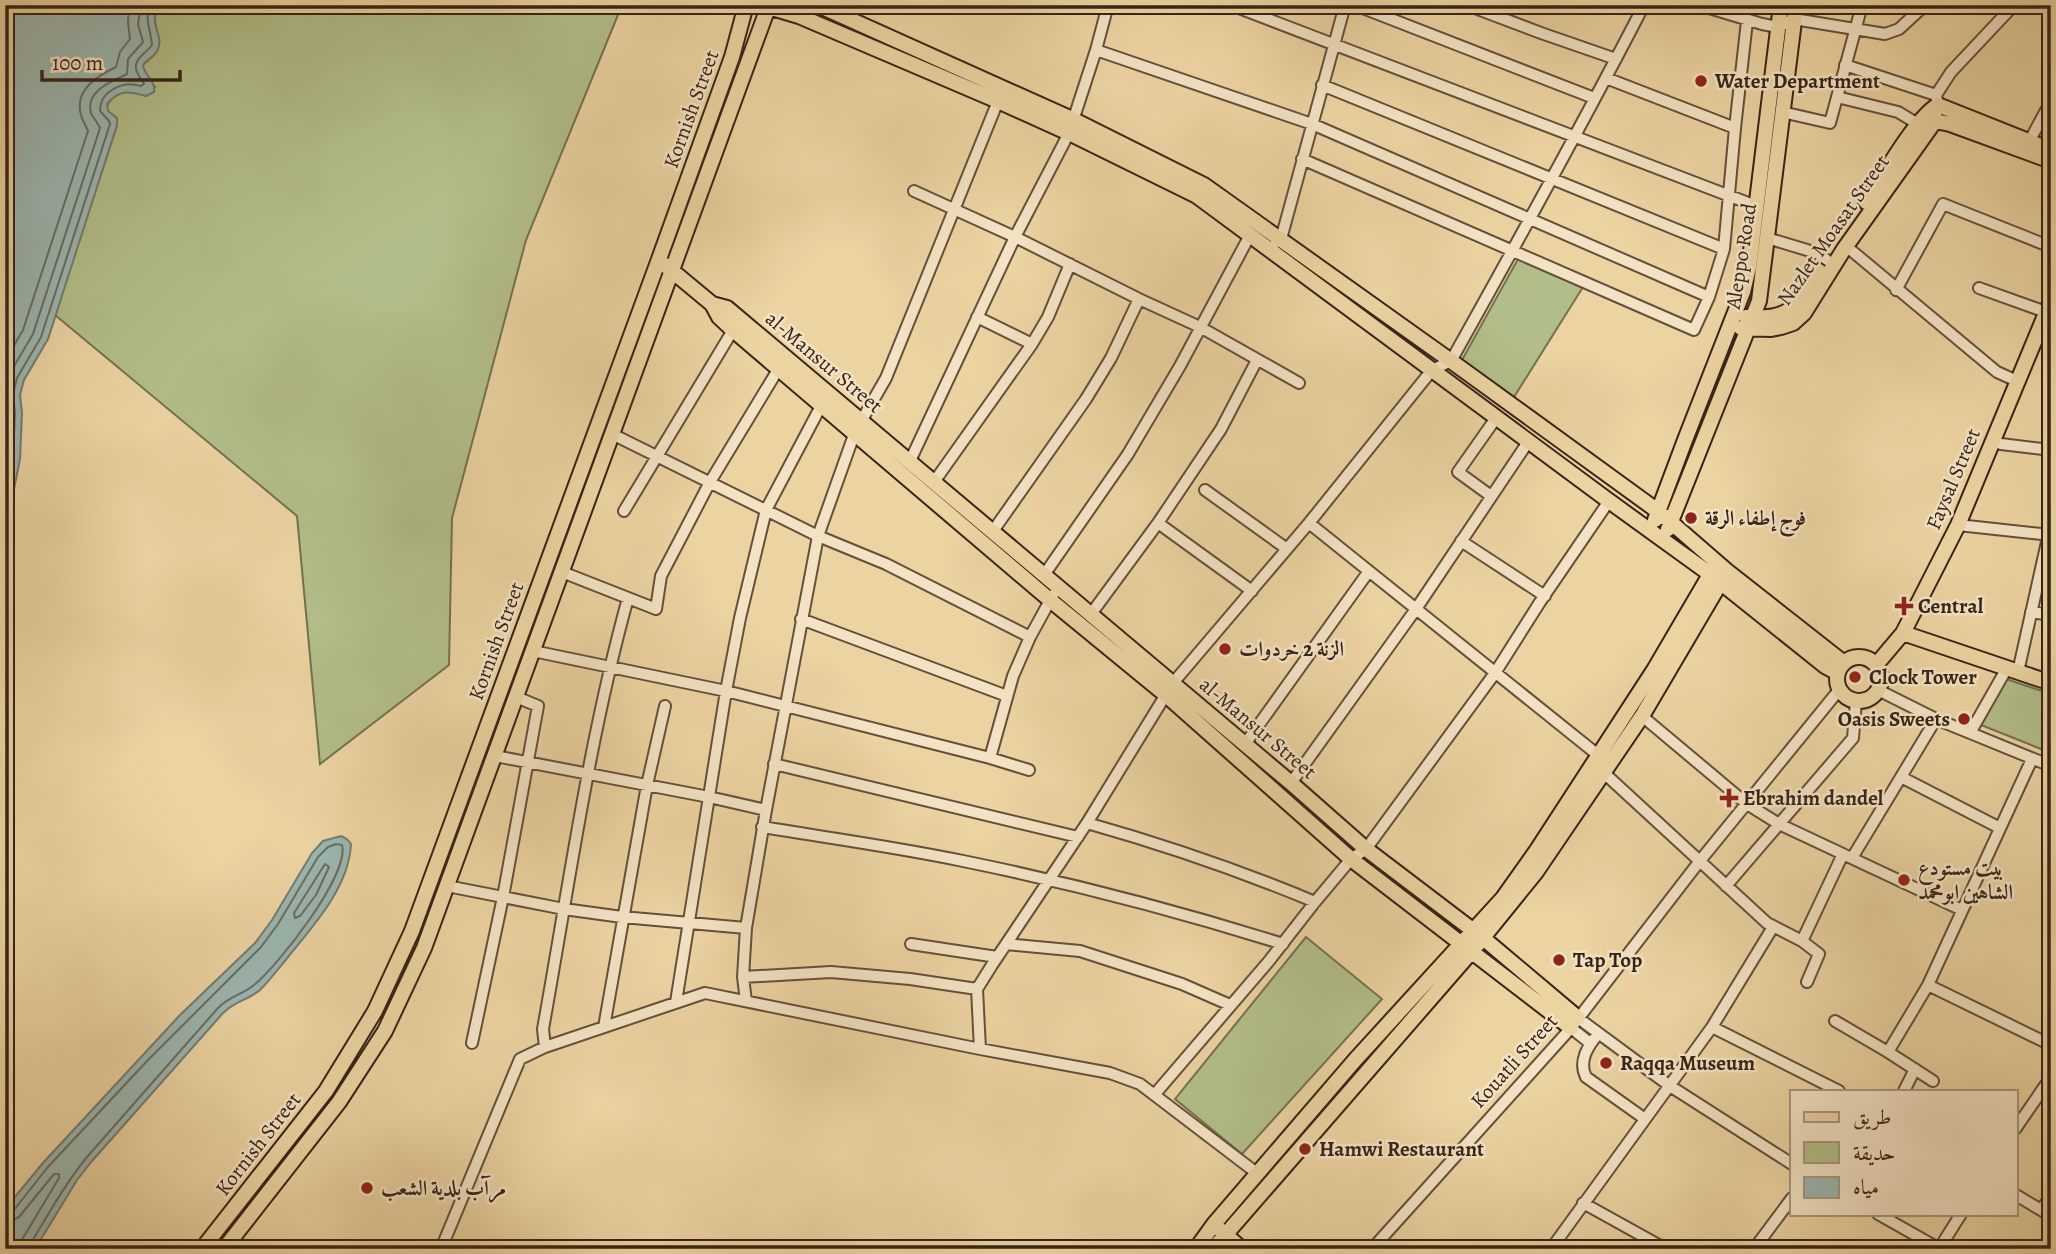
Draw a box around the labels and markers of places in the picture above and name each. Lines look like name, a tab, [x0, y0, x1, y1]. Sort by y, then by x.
place label: Water Department	[1714, 67, 1880, 95]
marker: Water Department	[1693, 73, 1709, 89]
place label: فوج إطفاء الرقة	[1705, 504, 1806, 537]
marker: فوج إطفاء الرقة	[1683, 510, 1699, 526]
place label: Central	[1918, 592, 1984, 620]
marker: Central	[1896, 598, 1912, 614]
place label: الزنة 2 خردوات	[1239, 635, 1344, 663]
marker: الزنة 2 خردوات	[1217, 641, 1233, 657]
place label: Clock Tower	[1869, 663, 1977, 691]
marker: Clock Tower	[1847, 669, 1863, 685]
place label: Oasis Sweets	[1838, 705, 1950, 733]
marker: Oasis Sweets	[1956, 711, 1972, 727]
place label: Ebrahim dandel	[1743, 784, 1884, 812]
marker: Ebrahim dandel	[1721, 790, 1737, 806]
place label: بيت مستودع الشاهين ابومحمد	[1918, 854, 2013, 906]
marker: بيت مستودع الشاهين ابومحمد	[1896, 872, 1912, 888]
place label: Tap Top	[1573, 946, 1642, 974]
marker: Tap Top	[1551, 952, 1567, 968]
place label: Raqqa Museum	[1620, 1049, 1755, 1077]
marker: Raqqa Museum	[1598, 1055, 1614, 1071]
place label: Hamwi Restaurant	[1319, 1135, 1484, 1163]
marker: Hamwi Restaurant	[1297, 1141, 1313, 1157]
place label: مرآب بلدية الشعب	[381, 1174, 506, 1203]
marker: مرآب بلدية الشعب	[359, 1180, 375, 1196]

